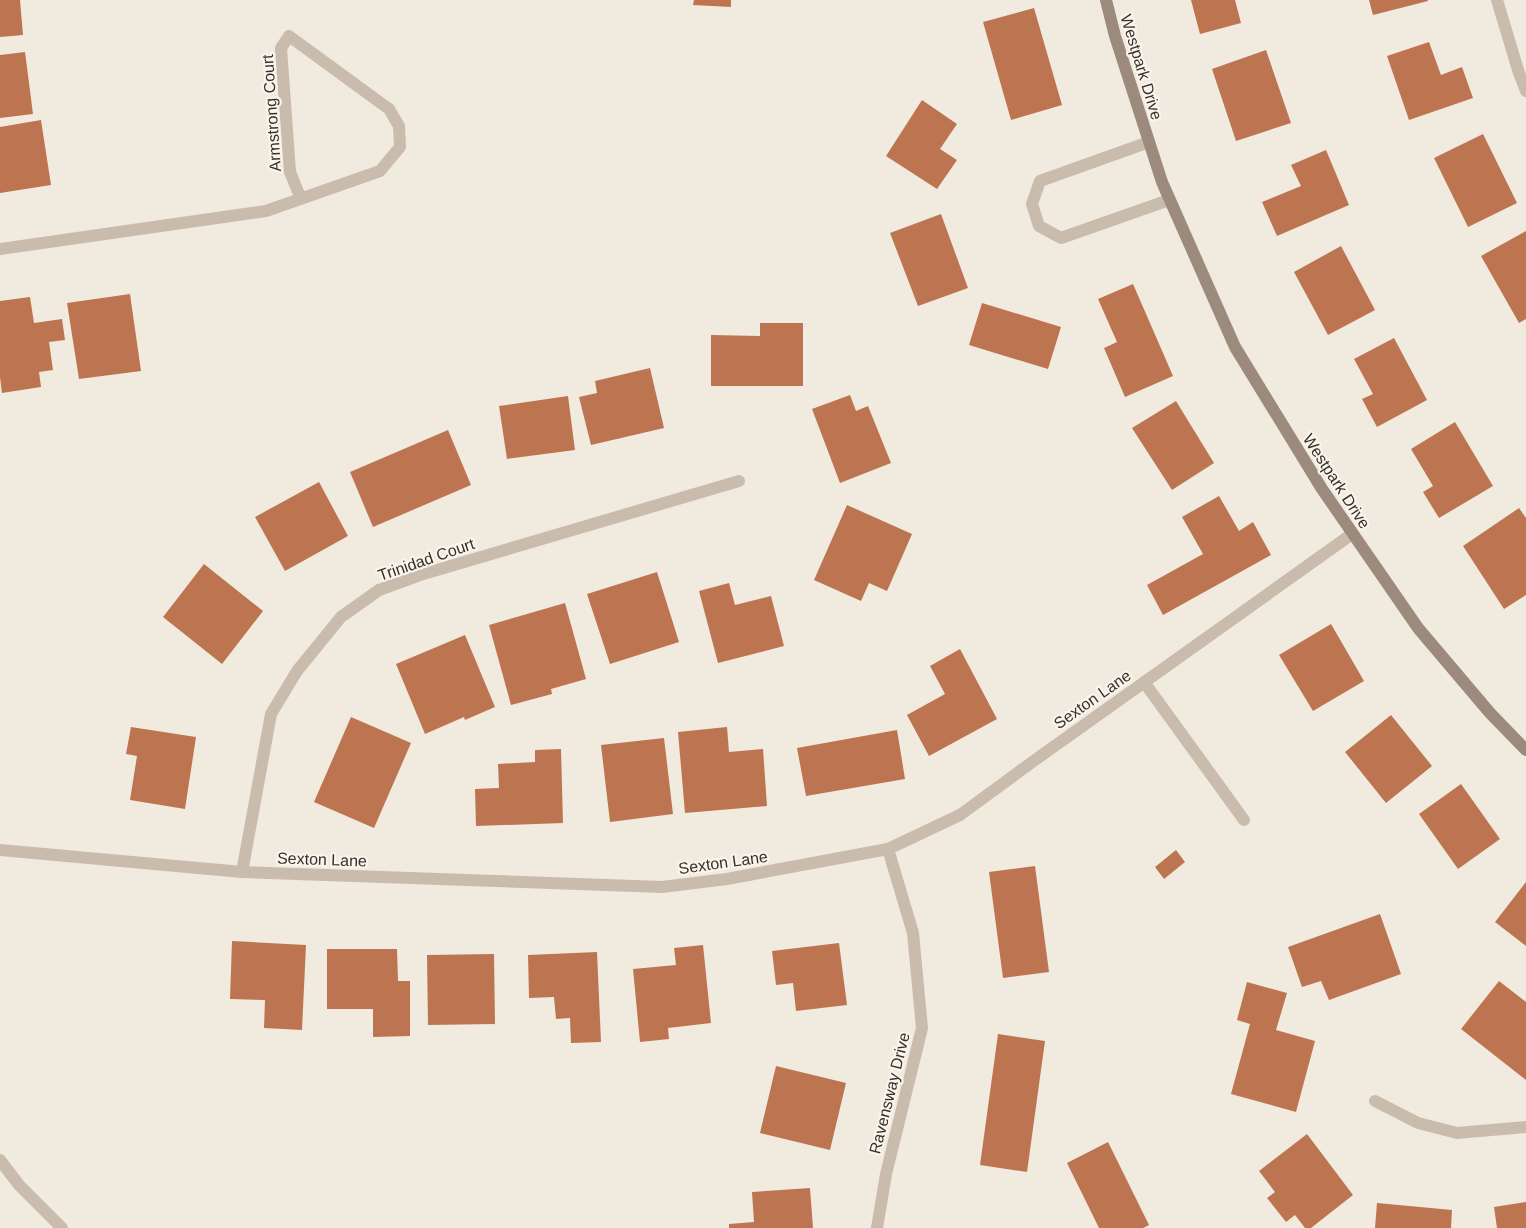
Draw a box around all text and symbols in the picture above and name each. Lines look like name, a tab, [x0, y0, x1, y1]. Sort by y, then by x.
street label: Westpark Drive	[1117, 13, 1166, 122]
street label: Armstrong Court	[259, 53, 284, 172]
street label: Westpark Drive	[1300, 431, 1373, 532]
street label: Trinidad Court	[376, 535, 477, 584]
street label: Sexton Lane	[1051, 667, 1134, 732]
street label: Sexton Lane	[677, 848, 769, 877]
street label: Sexton Lane	[277, 849, 367, 870]
street label: Ravensway Drive	[866, 1031, 913, 1156]

